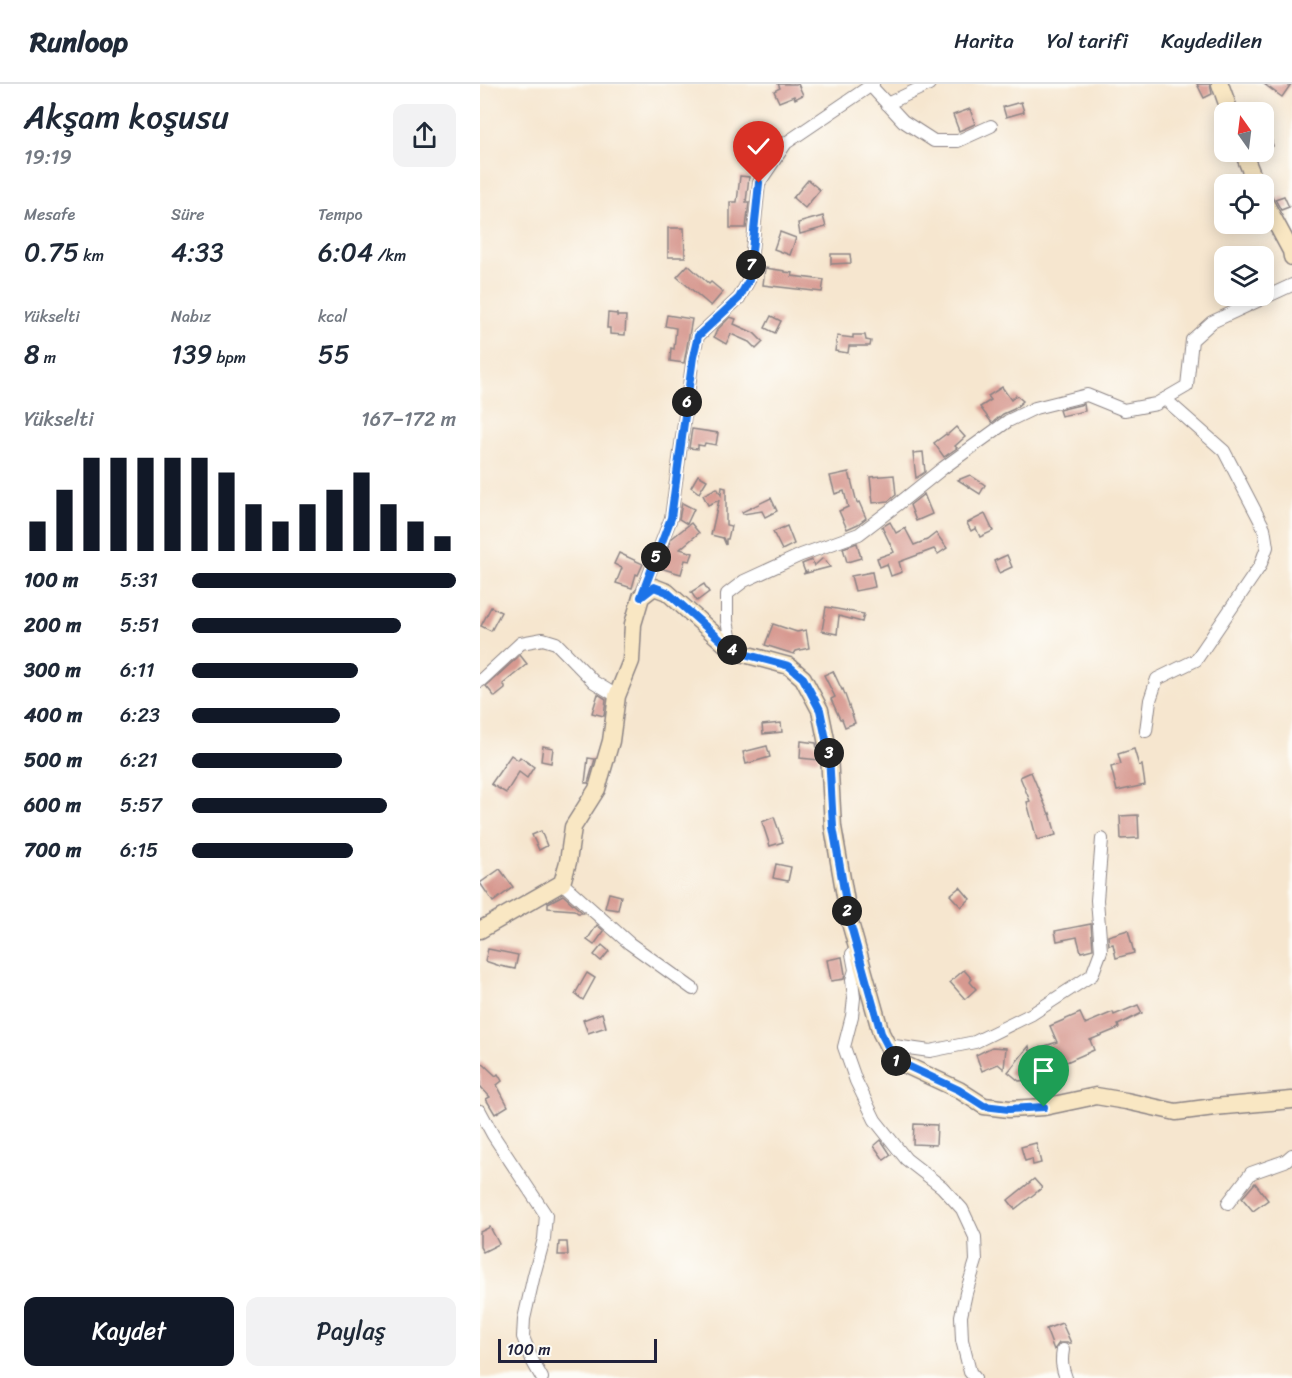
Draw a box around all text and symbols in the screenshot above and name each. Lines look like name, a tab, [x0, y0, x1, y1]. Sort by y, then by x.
text: Runloop	[30, 17, 128, 66]
text: Harita	[954, 22, 1014, 60]
text: Yol tarifi	[1047, 22, 1128, 60]
text: Kaydedilen	[1161, 22, 1262, 60]
text: Akşam koşusu	[24, 88, 229, 146]
north arrow	[1214, 102, 1274, 162]
map controls	[1214, 102, 1274, 306]
button: share	[393, 104, 456, 167]
pin	[733, 121, 784, 183]
icon: check	[742, 130, 775, 163]
text: 19:19	[24, 140, 72, 175]
button: locate	[1214, 174, 1274, 234]
text: Mesafe	[24, 200, 75, 229]
text: Süre	[171, 200, 204, 229]
text: Tempo	[318, 200, 363, 229]
text: 0.75	[24, 229, 79, 275]
text: 4:33	[171, 229, 224, 275]
text: 6:04	[318, 229, 373, 275]
text: km	[79, 241, 104, 270]
text: /km	[373, 241, 406, 270]
button: layers	[1214, 246, 1274, 306]
pin: 7	[736, 250, 766, 280]
text: 7	[746, 250, 756, 279]
text: Yükselti	[24, 302, 80, 331]
text: Nabız	[171, 302, 211, 331]
text: kcal	[318, 302, 347, 331]
text: 8	[24, 331, 40, 377]
text: 139	[171, 331, 212, 377]
text: 55	[318, 331, 350, 377]
text: m	[40, 343, 56, 372]
text: bpm	[212, 343, 246, 372]
pin: 6	[672, 387, 702, 417]
text: 6	[682, 387, 692, 416]
text: Yükselti	[24, 402, 94, 437]
text: 167–172 m	[361, 402, 456, 437]
pin: 5	[641, 542, 671, 572]
text: 5	[651, 542, 661, 571]
text: 100 m	[24, 563, 78, 598]
text: 5:31	[120, 563, 158, 598]
text: 200 m	[24, 608, 81, 643]
text: 5:51	[120, 608, 159, 643]
pin: 4	[717, 635, 747, 665]
text: 4	[727, 635, 737, 664]
text: 300 m	[24, 653, 81, 688]
text: 6:11	[120, 653, 155, 688]
text: 400 m	[24, 698, 82, 733]
text: 6:23	[120, 698, 160, 733]
pin: 3	[814, 738, 844, 768]
text: 3	[825, 738, 833, 767]
text: 500 m	[24, 743, 82, 778]
text: 6:21	[120, 743, 158, 778]
text: 600 m	[24, 788, 81, 823]
text: 5:57	[120, 788, 162, 823]
text: 700 m	[24, 833, 81, 868]
text: 6:15	[120, 833, 158, 868]
pin: 2	[832, 896, 862, 926]
text: 2	[842, 896, 852, 925]
pin	[1018, 1045, 1069, 1107]
pin: 1	[881, 1046, 911, 1076]
text: 1	[893, 1046, 899, 1075]
icon: arrive	[1027, 1054, 1060, 1087]
button: Kaydet	[24, 1297, 234, 1366]
button: Paylaş	[246, 1297, 456, 1366]
text: 100 m	[507, 1335, 551, 1364]
scale bar	[498, 1336, 657, 1364]

